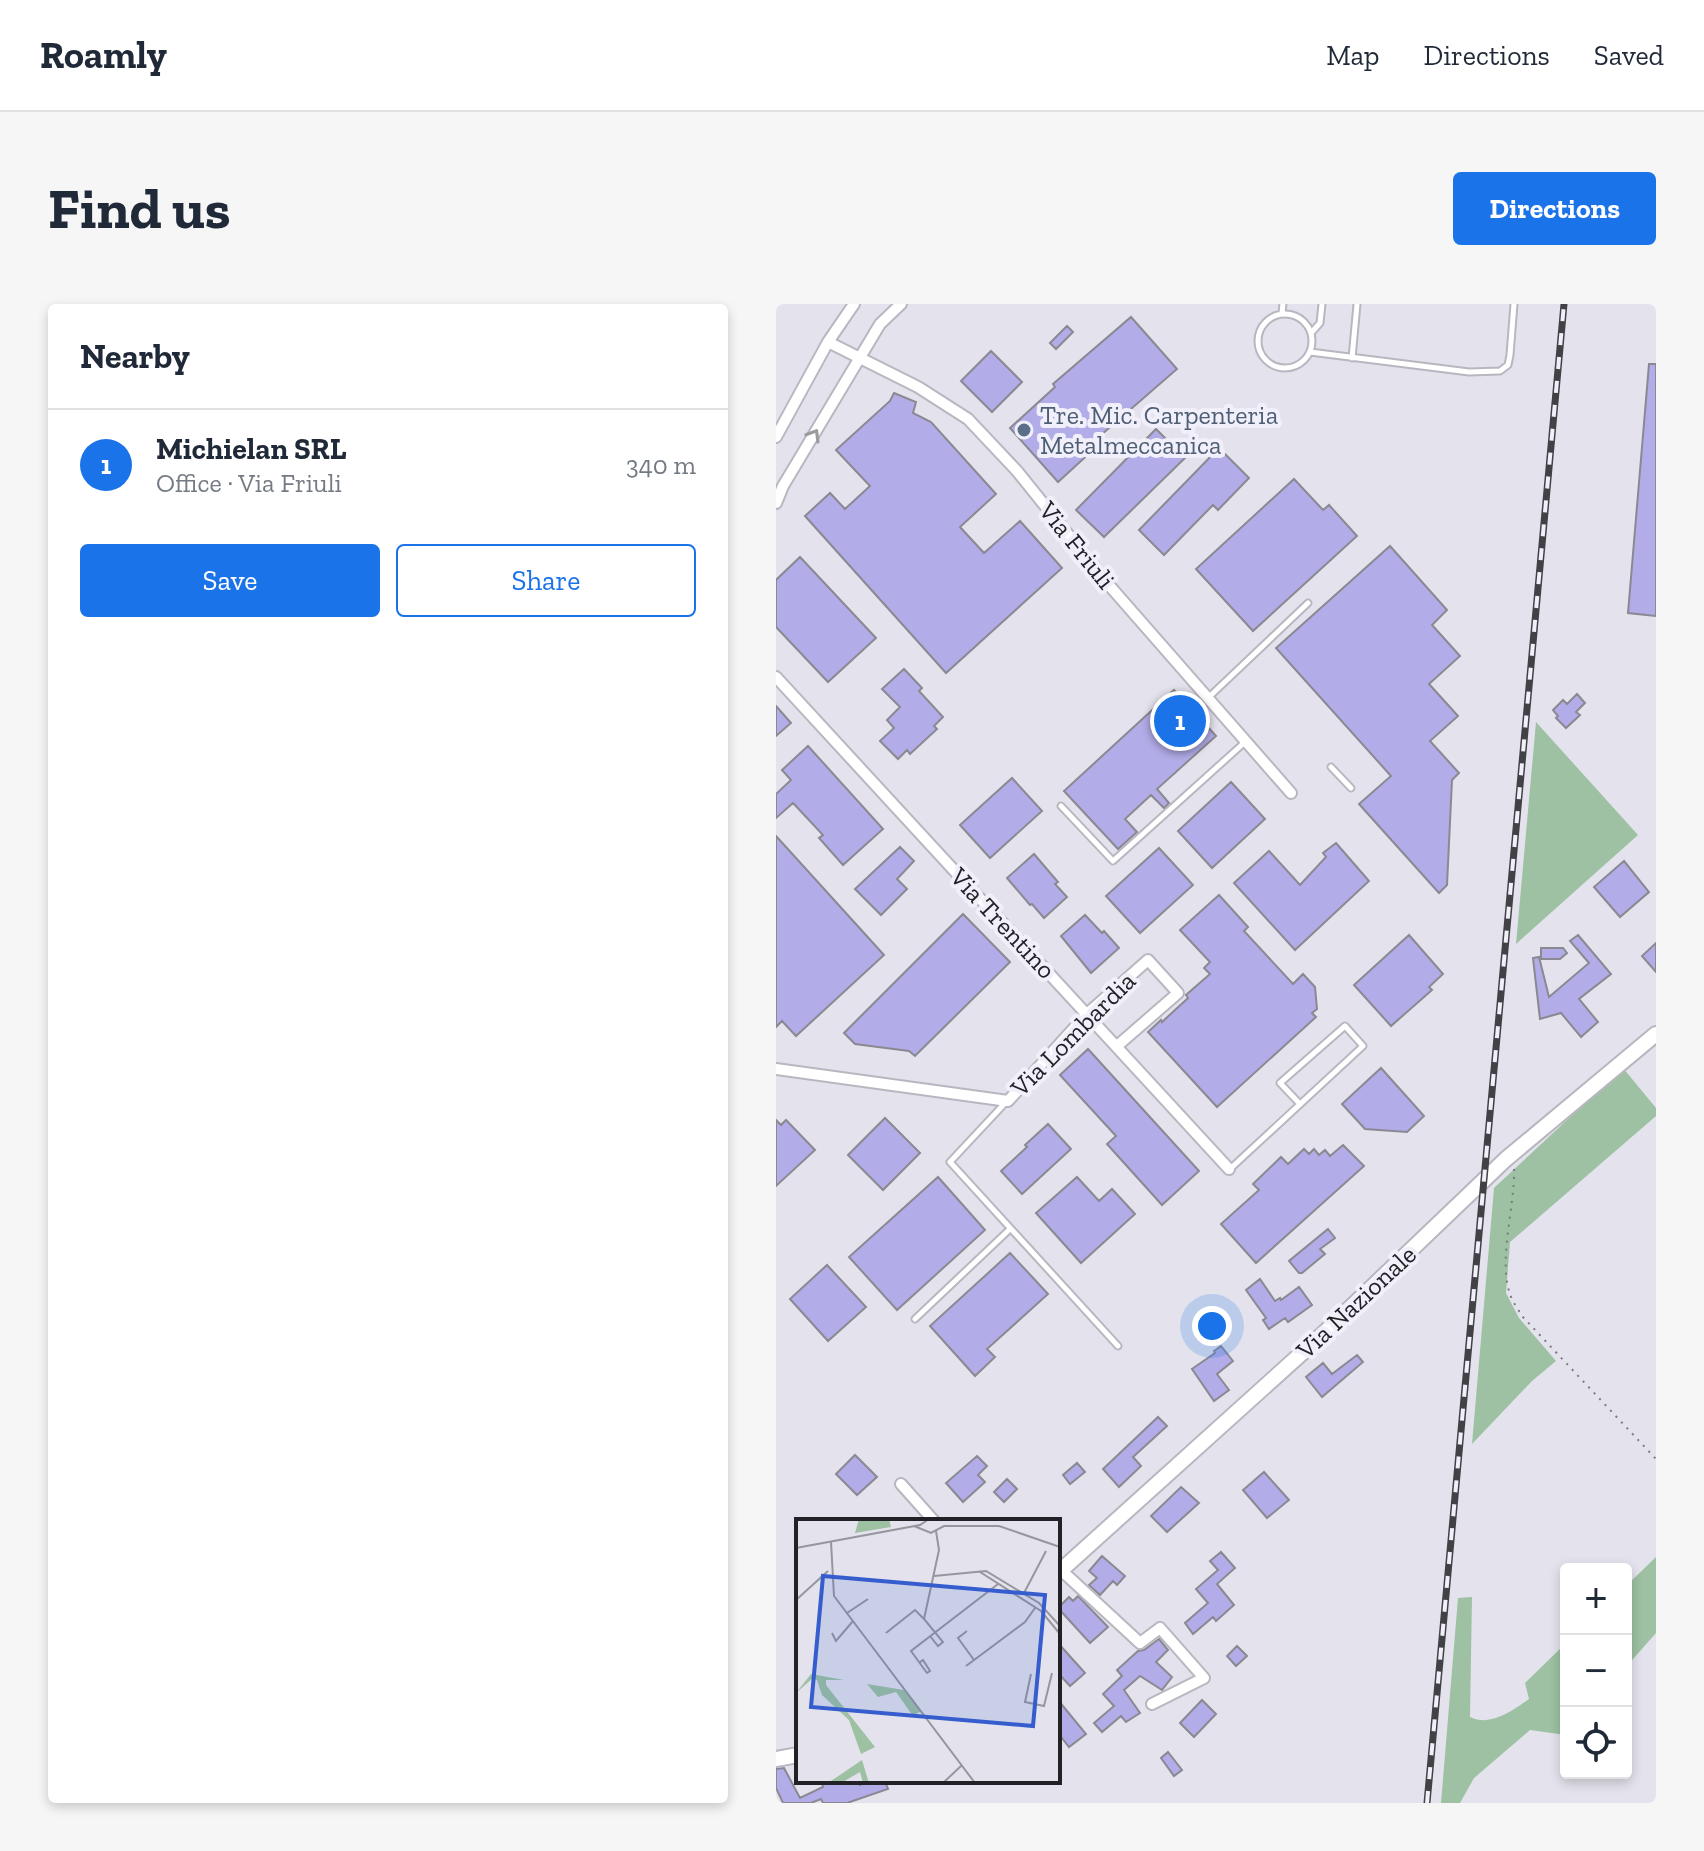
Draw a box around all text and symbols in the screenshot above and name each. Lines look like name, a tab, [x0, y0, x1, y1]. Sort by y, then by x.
text: Roamly	[40, 32, 167, 78]
text: Map	[1326, 39, 1379, 72]
text: Directions	[1423, 39, 1550, 72]
text: Saved	[1594, 39, 1664, 72]
button: Directions	[1453, 172, 1656, 245]
text: Find us	[48, 175, 231, 242]
text: Nearby	[80, 336, 190, 377]
place label: Tre. Mic. Carpenteria Metalmeccanica	[1040, 399, 1279, 461]
marker: Tre. Mic. Carpenteria Metalmeccanica	[1015, 421, 1033, 439]
one-way arrow	[804, 429, 820, 444]
text: Michielan SRL	[156, 431, 347, 467]
text: 1	[101, 449, 111, 481]
text: 340 m	[626, 449, 696, 481]
text: Office · Via Friuli	[156, 467, 342, 499]
street label: Via Friuli	[1031, 494, 1122, 595]
button: Save	[80, 544, 380, 617]
button: Share	[396, 544, 696, 617]
pin: 1	[1154, 691, 1206, 751]
street label: Via Trentino	[943, 860, 1063, 985]
street label: Via Lombardia	[1003, 965, 1142, 1104]
street label: Via Nazionale	[1289, 1238, 1423, 1366]
your location	[1192, 1306, 1232, 1346]
inset map	[796, 1519, 1060, 1783]
map controls	[1560, 1563, 1632, 1779]
button: +	[1560, 1563, 1632, 1635]
button: −	[1560, 1635, 1632, 1707]
button: locate	[1560, 1707, 1632, 1779]

